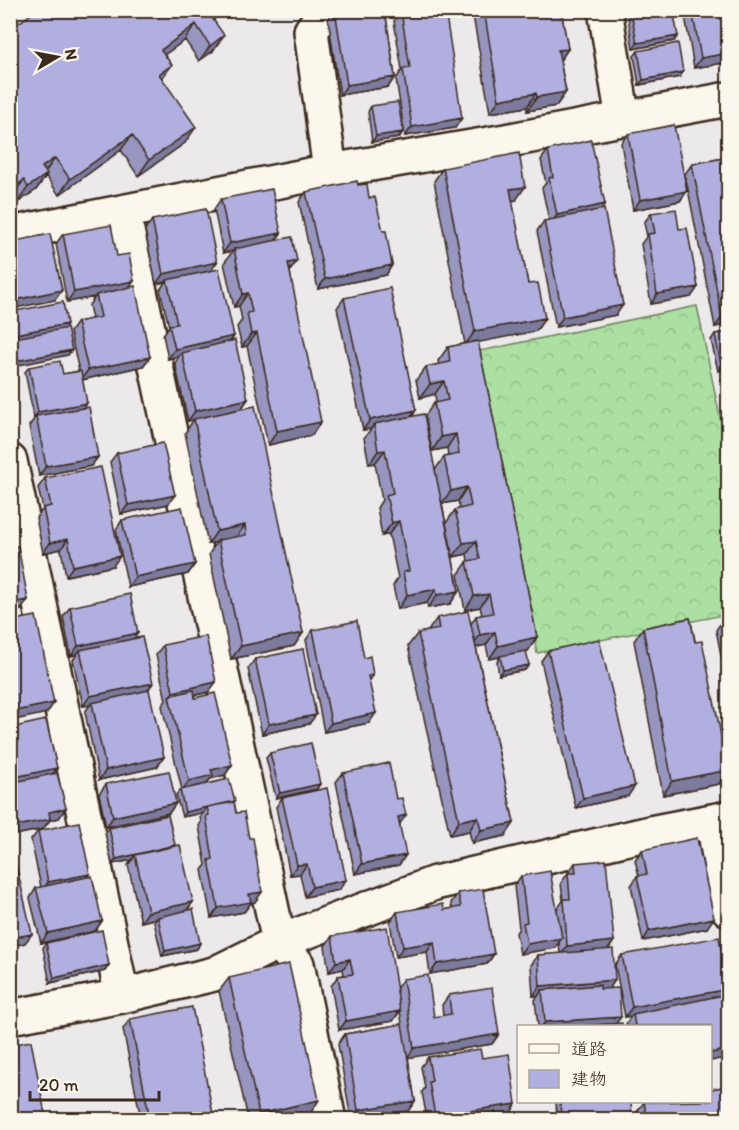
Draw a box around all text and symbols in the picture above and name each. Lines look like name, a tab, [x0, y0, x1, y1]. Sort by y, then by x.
north arrow	[27, 27, 87, 87]
text: N	[61, 48, 82, 61]
legend	[517, 1025, 712, 1103]
text: 道路	[571, 1038, 607, 1060]
scale bar	[30, 1064, 159, 1102]
text: 建物	[571, 1068, 607, 1090]
text: 20 m	[39, 1074, 79, 1096]

